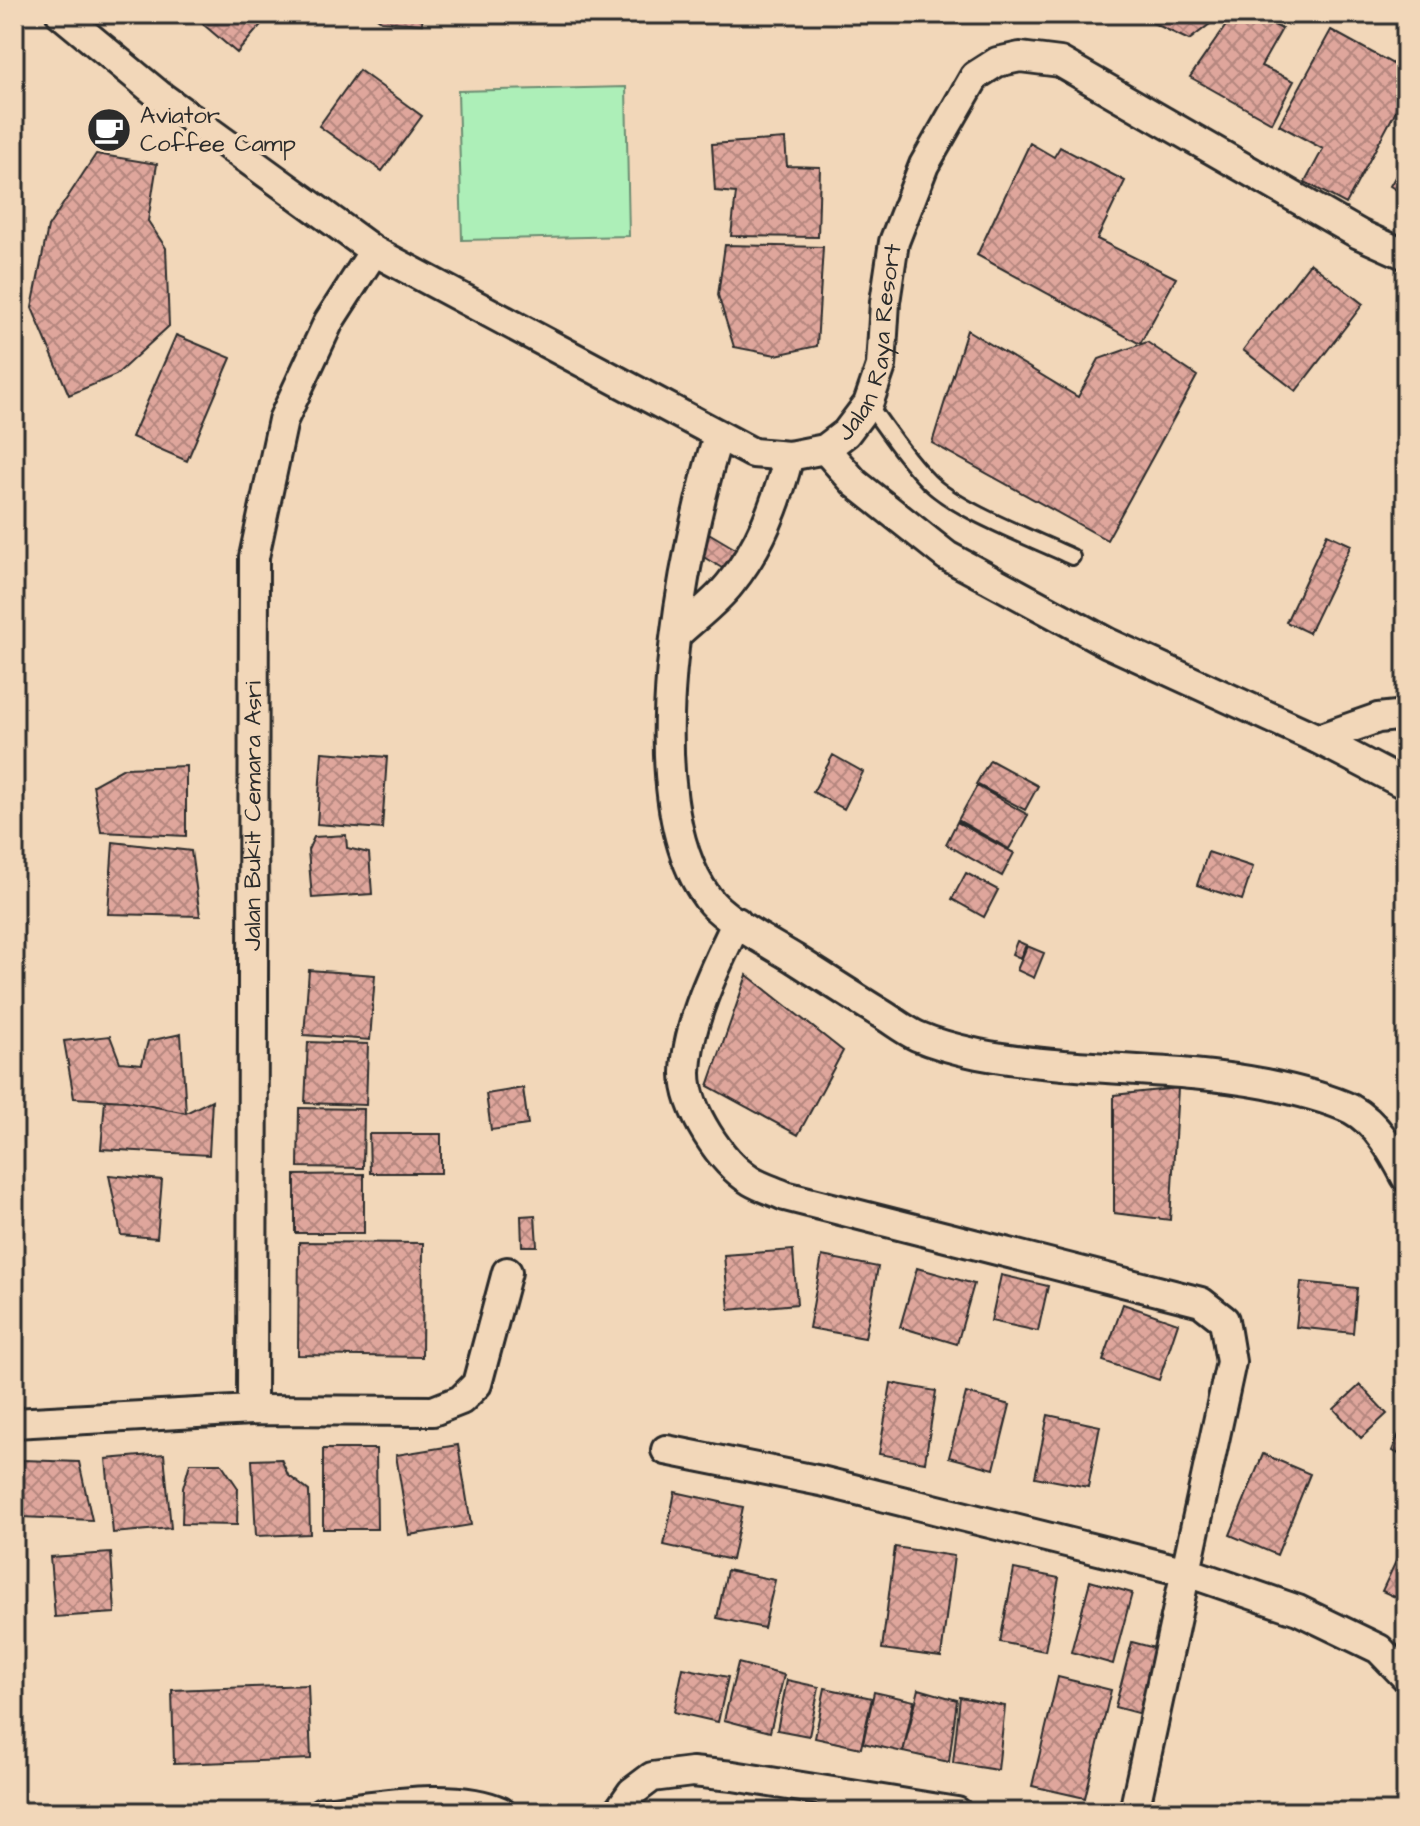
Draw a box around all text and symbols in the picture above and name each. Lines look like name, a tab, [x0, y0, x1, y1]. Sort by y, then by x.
place label: Aviator Coffee Camp	[140, 99, 296, 161]
cafe icon: Aviator Coffee Camp	[85, 106, 133, 154]
street label: Jalan Raya Resort	[829, 241, 911, 448]
street label: Jalan Bukit Cemara Asri	[236, 681, 271, 951]

